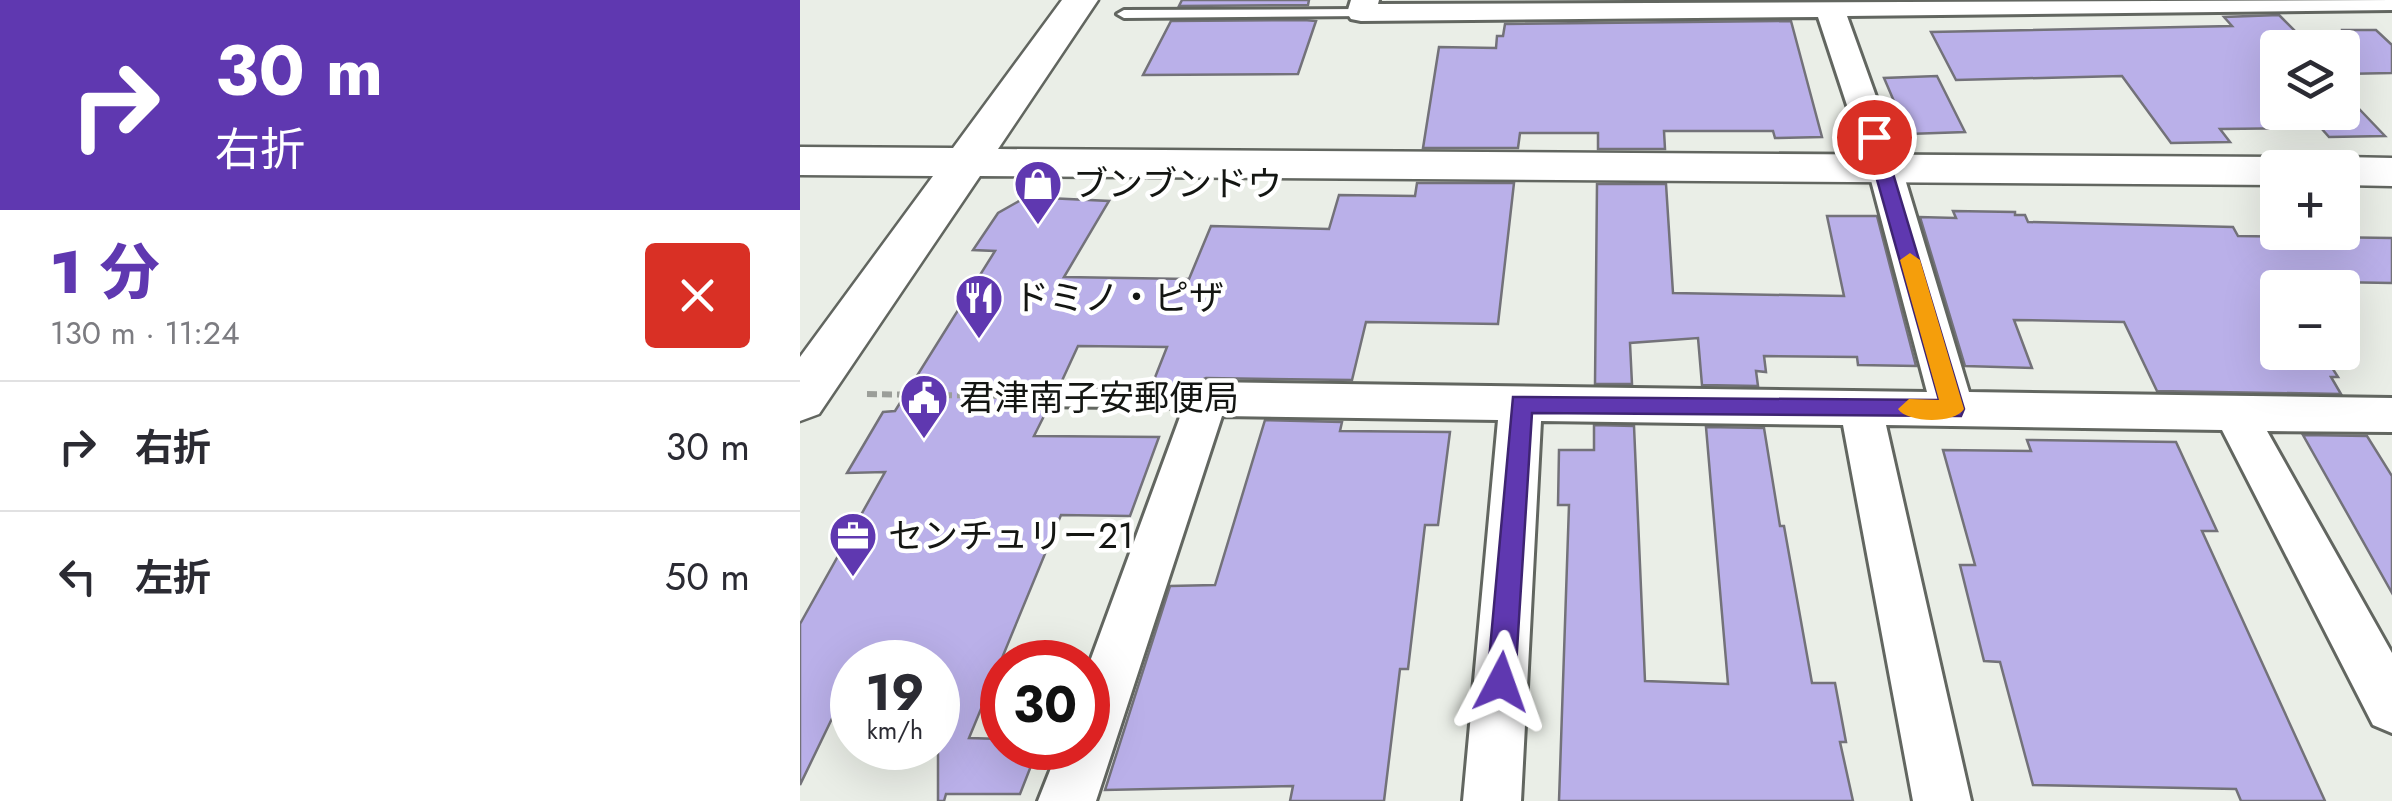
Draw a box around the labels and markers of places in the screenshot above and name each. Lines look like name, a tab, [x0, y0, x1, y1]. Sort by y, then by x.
pin	[1832, 95, 1917, 180]
shop icon: ブンブンドウ	[1012, 158, 1064, 226]
place label: ブンブンドウ	[1073, 159, 1282, 209]
restaurant icon: ドミノ・ピザ	[953, 272, 1005, 340]
place label: ドミノ・ピザ	[1014, 273, 1224, 323]
public building icon: 君津南子安郵便局	[898, 372, 950, 440]
place label: 君津南子安郵便局	[959, 373, 1239, 423]
office icon: センチュリー21	[827, 510, 879, 578]
place label: センチュリー21	[888, 511, 1134, 561]

